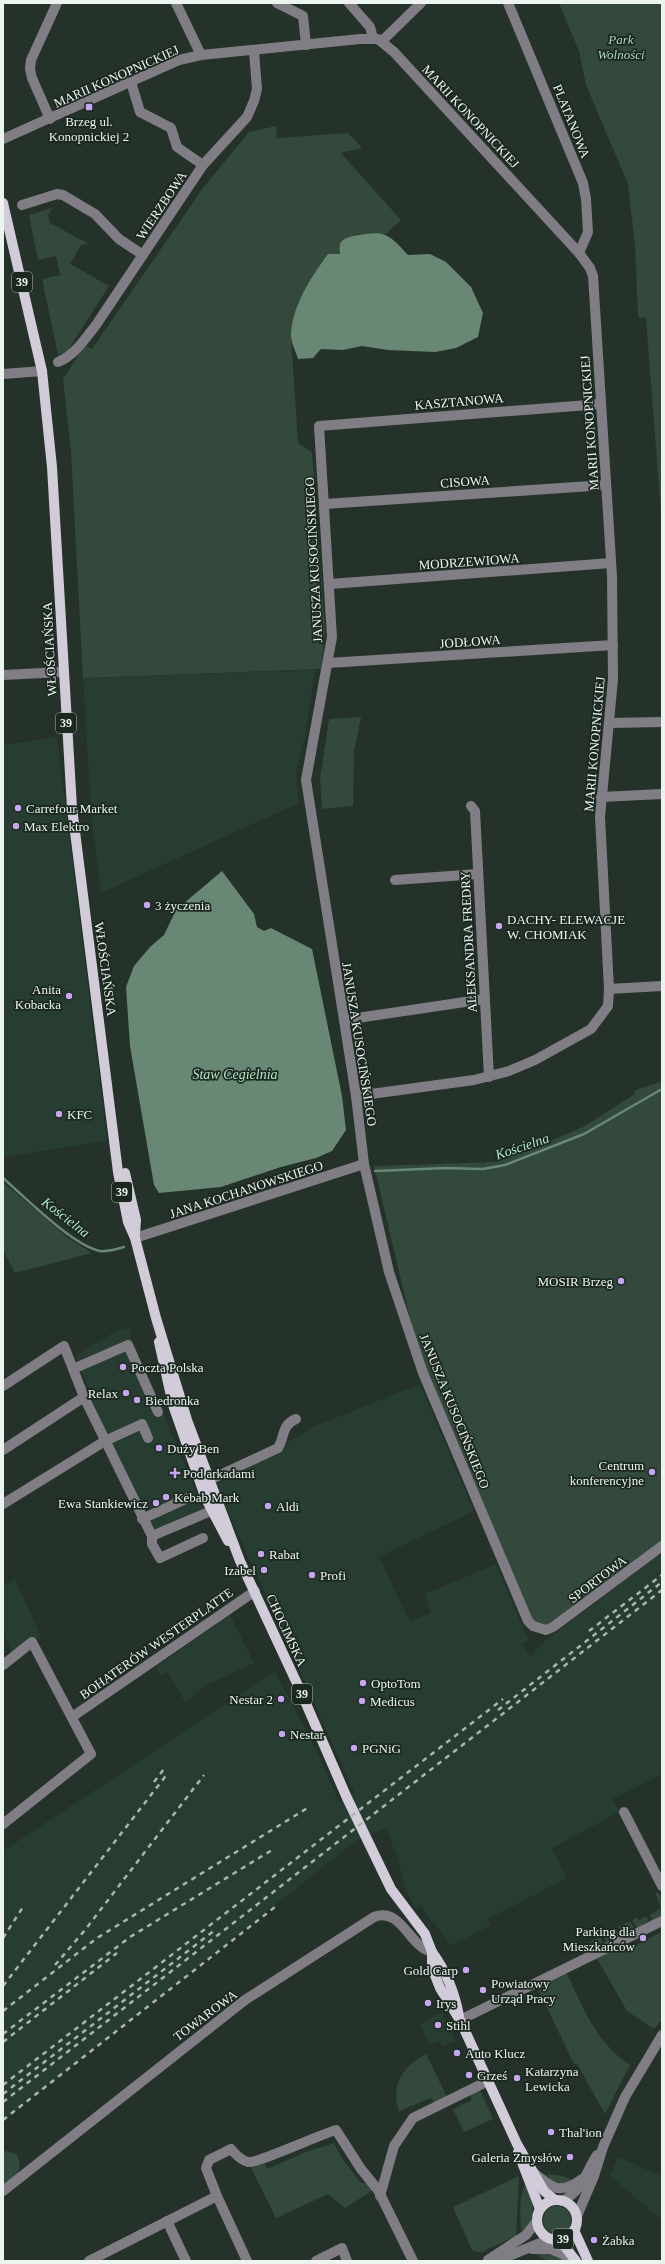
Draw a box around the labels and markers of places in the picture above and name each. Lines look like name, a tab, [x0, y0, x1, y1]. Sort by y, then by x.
marker: Brzeg ul. Konopnickiej 2	[84, 102, 94, 112]
place label: Brzeg ul. Konopnickiej 2	[49, 114, 129, 144]
place label: Carrefour Market	[26, 801, 118, 816]
marker: Carrefour Market	[13, 803, 23, 813]
place label: Max Elektro	[24, 819, 89, 834]
marker: Max Elektro	[11, 821, 21, 831]
place label: 3 życzenia	[155, 898, 210, 913]
marker: 3 życzenia	[142, 900, 152, 910]
place label: DACHY- ELEWACJE W. CHOMIAK	[507, 912, 625, 942]
marker: DACHY- ELEWACJE W. CHOMIAK	[494, 921, 504, 931]
place label: Anita Kobacka	[15, 982, 61, 1012]
marker: Anita Kobacka	[64, 991, 74, 1001]
place label: KFC	[67, 1107, 92, 1122]
marker: KFC	[54, 1109, 64, 1119]
place label: MOSIR Brzeg	[538, 1274, 613, 1289]
marker: MOSIR Brzeg	[616, 1276, 626, 1286]
place label: Poczta Polska	[131, 1360, 204, 1375]
marker: Poczta Polska	[118, 1362, 128, 1372]
place label: Relax	[88, 1386, 118, 1401]
marker: Relax	[121, 1388, 131, 1398]
place label: Biedronka	[145, 1393, 199, 1408]
marker: Biedronka	[132, 1395, 142, 1405]
place label: Duży Ben	[167, 1441, 220, 1456]
marker: Duży Ben	[154, 1443, 164, 1453]
place label: Centrum konferencyjne	[570, 1458, 644, 1488]
place label: Pod arkadami	[183, 1466, 255, 1481]
marker: Centrum konferencyjne	[647, 1467, 657, 1477]
marker: Pod arkadami	[170, 1468, 180, 1478]
place label: Kebab Mark	[174, 1490, 240, 1505]
marker: Kebab Mark	[161, 1492, 171, 1502]
place label: Ewa Stankiewicz	[58, 1496, 148, 1511]
marker: Ewa Stankiewicz	[151, 1498, 161, 1508]
place label: Aldi	[276, 1499, 300, 1514]
marker: Aldi	[263, 1501, 273, 1511]
place label: Rabat	[269, 1547, 300, 1562]
marker: Rabat	[256, 1549, 266, 1559]
place label: Izabel	[224, 1563, 256, 1578]
marker: Izabel	[259, 1565, 269, 1575]
place label: Profi	[320, 1568, 346, 1583]
marker: Profi	[307, 1570, 317, 1580]
place label: OptoTom	[371, 1676, 421, 1691]
marker: OptoTom	[358, 1678, 368, 1688]
place label: Nestar 2	[229, 1692, 273, 1707]
marker: Nestar 2	[276, 1694, 286, 1704]
place label: Medicus	[370, 1694, 415, 1709]
marker: Medicus	[357, 1696, 367, 1706]
place label: Nestar	[290, 1727, 325, 1742]
marker: Nestar	[277, 1729, 287, 1739]
place label: PGNiG	[362, 1741, 401, 1756]
marker: PGNiG	[349, 1743, 359, 1753]
place label: Parking dla Mieszkańców	[563, 1924, 636, 1954]
marker: Parking dla Mieszkańców	[638, 1933, 648, 1943]
place label: Gold Carp	[403, 1963, 458, 1978]
marker: Gold Carp	[461, 1965, 471, 1975]
place label: Powiatowy Urząd Pracy	[491, 1976, 556, 2006]
marker: Powiatowy Urząd Pracy	[478, 1985, 488, 1995]
place label: Irys	[436, 1996, 456, 2011]
marker: Irys	[423, 1998, 433, 2008]
place label: Stihl	[446, 2018, 471, 2033]
marker: Stihl	[433, 2020, 443, 2030]
place label: Auto Klucz	[465, 2046, 526, 2061]
marker: Auto Klucz	[452, 2048, 462, 2058]
place label: Katarzyna Lewicka	[525, 2064, 579, 2094]
place label: Grześ	[477, 2068, 507, 2083]
marker: Grześ	[464, 2070, 474, 2080]
marker: Katarzyna Lewicka	[512, 2073, 522, 2083]
place label: Thal'ion	[559, 2125, 602, 2140]
marker: Thal'ion	[546, 2127, 556, 2137]
place label: Galeria Zmysłów	[471, 2150, 563, 2165]
marker: Galeria Zmysłów	[565, 2152, 575, 2162]
place label: Żabka	[602, 2233, 635, 2248]
marker: Żabka	[589, 2235, 599, 2245]

